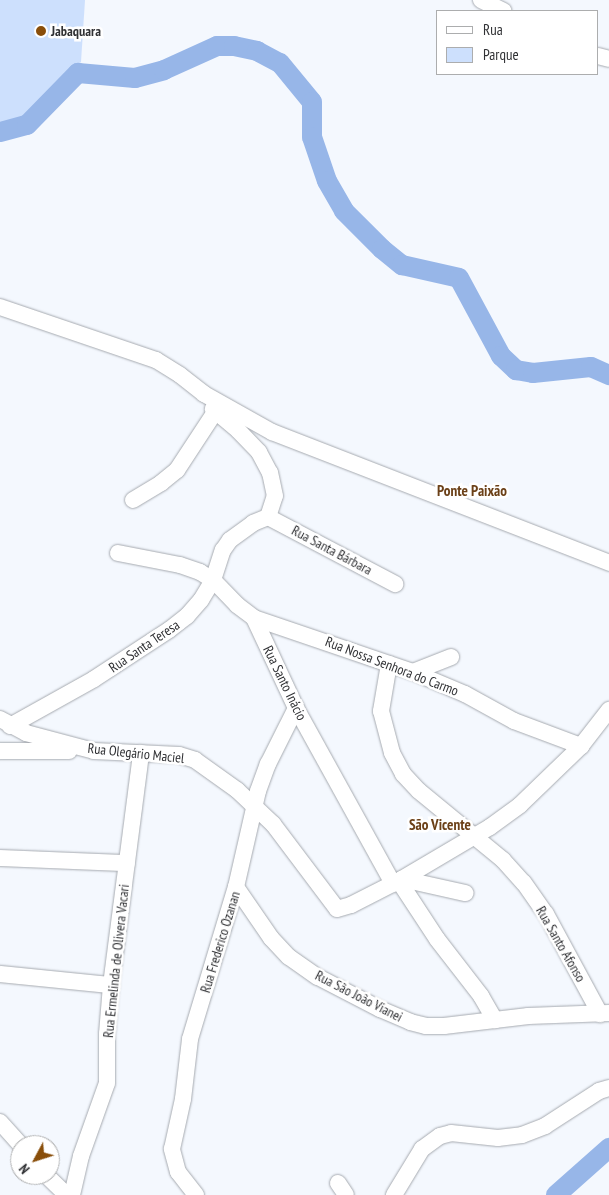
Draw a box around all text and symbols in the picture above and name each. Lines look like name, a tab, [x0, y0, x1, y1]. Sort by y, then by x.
legend	[436, 10, 599, 75]
text: Rua	[483, 20, 503, 39]
place label: Jabaquara	[51, 23, 101, 39]
marker: Jabaquara	[35, 25, 47, 37]
text: Parque	[483, 45, 519, 64]
district label: Ponte Paixão	[437, 482, 507, 500]
street label: Rua Santa Bárbara	[289, 522, 375, 578]
street label: Rua Santa Teresa	[105, 616, 183, 676]
street label: Rua Nossa Senhora do Carmo	[323, 633, 461, 699]
street label: Rua Santo Inácio	[260, 643, 310, 723]
street label: Rua Olegário Maciel	[87, 740, 185, 766]
district label: São Vicente	[409, 816, 471, 834]
street label: Rua Ermelinda de Olivera Vacari	[100, 883, 132, 1039]
street label: Rua Frederico Ozanan	[197, 889, 243, 995]
street label: Rua Santo Afonso	[532, 903, 590, 985]
street label: Rua São João Vianei	[312, 967, 406, 1025]
north arrow	[10, 1135, 60, 1185]
text: N	[15, 1160, 34, 1178]

